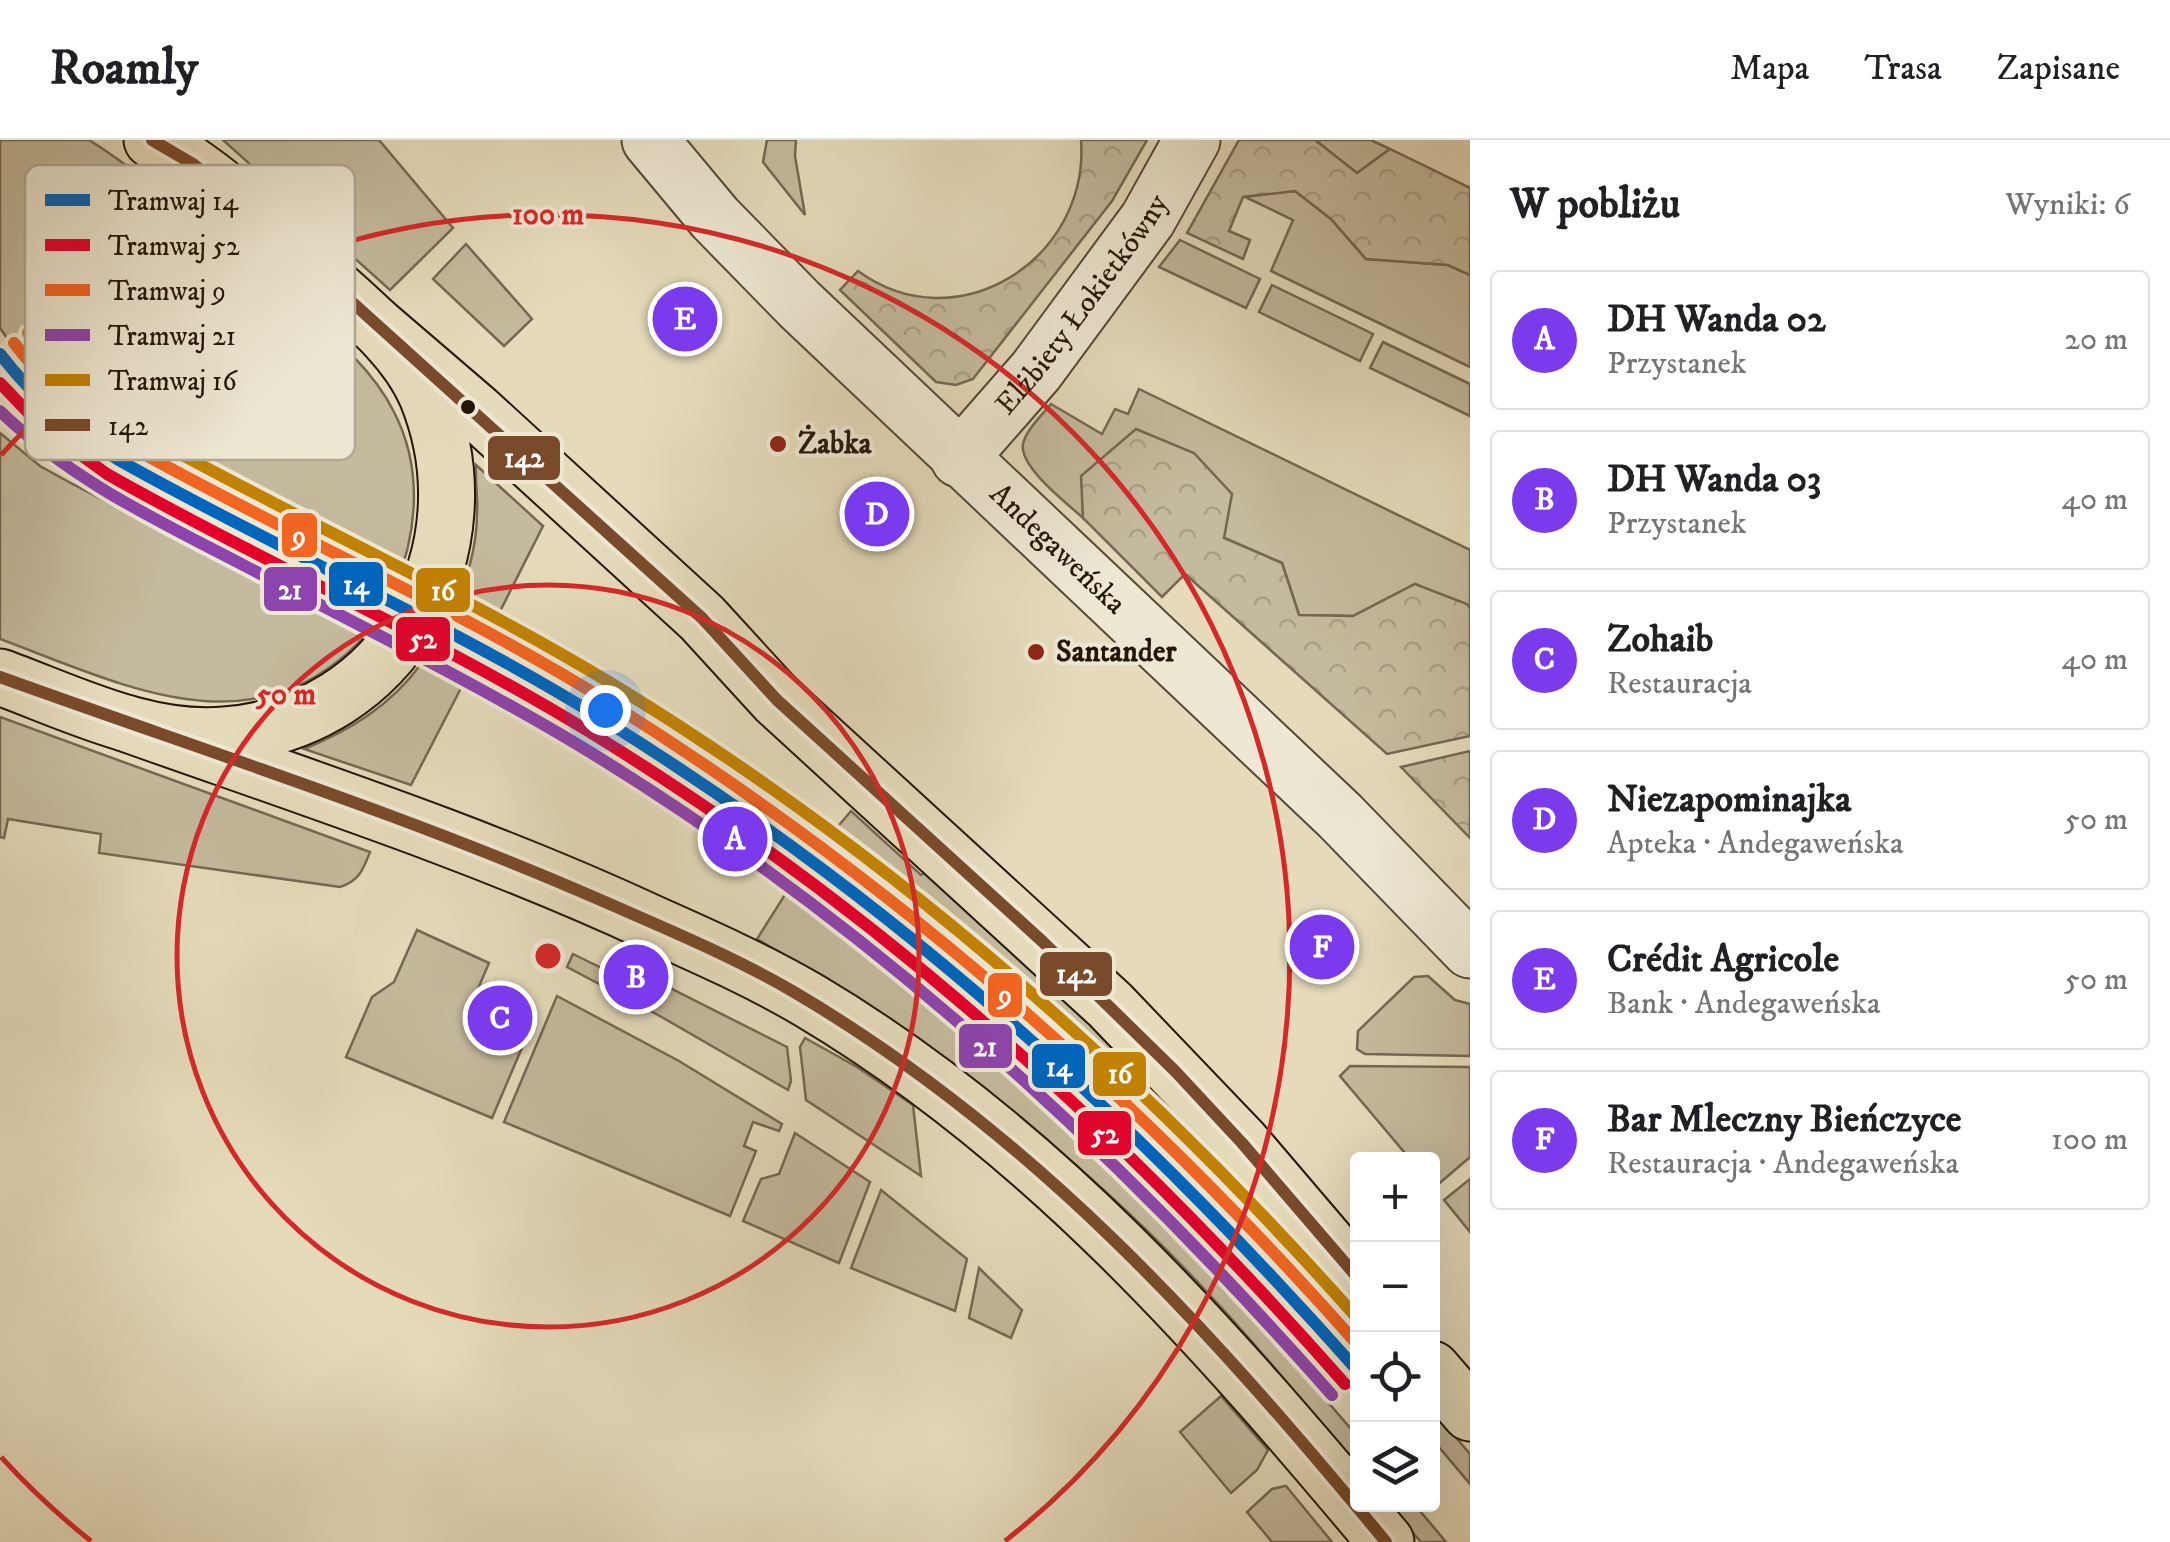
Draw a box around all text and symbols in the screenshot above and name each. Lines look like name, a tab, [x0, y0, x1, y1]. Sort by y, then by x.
text: Roamly	[50, 39, 198, 99]
text: Mapa	[1730, 47, 1809, 91]
text: Trasa	[1864, 47, 1942, 91]
text: Zapisane	[1997, 47, 2120, 91]
legend	[25, 165, 355, 460]
text: W pobliżu	[1510, 179, 1680, 231]
text: Tramwaj 14	[108, 184, 239, 219]
text: Wyniki: 6	[2005, 185, 2130, 225]
street label: Elżbiety Łokietkówny	[988, 187, 1177, 422]
text: 100 m	[512, 197, 585, 234]
text: Tramwaj 52	[108, 229, 240, 264]
text: Tramwaj 9	[108, 274, 226, 309]
pin: E	[652, 282, 718, 356]
text: DH Wanda 02	[1607, 296, 1826, 344]
text: Tramwaj 21	[108, 319, 236, 354]
text: A	[1534, 320, 1555, 360]
text: 20 m	[2064, 320, 2128, 360]
text: Przystanek	[1607, 344, 1747, 384]
text: Tramwaj 16	[108, 364, 238, 399]
unlabelled marker	[458, 397, 478, 417]
text: 142	[108, 409, 148, 444]
place label: Żabka	[798, 424, 873, 463]
marker: Żabka	[767, 433, 789, 455]
line badge: 142	[486, 434, 562, 482]
text: 142	[504, 441, 544, 476]
text: DH Wanda 03	[1607, 456, 1821, 504]
pin: D	[844, 476, 910, 552]
street label: Andegaweńska	[982, 476, 1134, 622]
text: B	[1534, 480, 1555, 520]
text: 40 m	[2061, 480, 2128, 520]
text: Przystanek	[1607, 504, 1747, 544]
line badge: 9	[280, 511, 319, 559]
text: 9	[290, 519, 306, 554]
line badge: 14	[327, 560, 385, 608]
line badge: 21	[262, 565, 319, 613]
line badge: 16	[414, 566, 472, 614]
text: 14	[343, 568, 371, 603]
text: 21	[278, 573, 302, 608]
text: 16	[431, 574, 457, 609]
line badge: 52	[394, 615, 452, 663]
text: Zohaib	[1607, 616, 1713, 664]
text: 52	[408, 622, 437, 657]
place label: Santander	[1056, 634, 1177, 671]
text: C	[1534, 640, 1555, 680]
text: 40 m	[2061, 640, 2128, 680]
marker: Santander	[1025, 641, 1047, 663]
text: Restauracja	[1607, 664, 1752, 704]
text: 50 m	[255, 677, 316, 714]
your location	[580, 685, 631, 736]
text: Niezapominajka	[1607, 776, 1851, 824]
text: D	[1533, 800, 1556, 840]
text: 50 m	[2064, 800, 2128, 840]
pin: A	[702, 802, 768, 876]
text: Apteka · Andegaweńska	[1607, 824, 1904, 864]
pin: F	[1290, 910, 1354, 984]
text: Crédit Agricole	[1607, 936, 1839, 984]
centre of rings	[530, 938, 566, 974]
pin: B	[604, 940, 668, 1014]
line badge: 142	[1038, 950, 1114, 998]
text: 142	[1056, 957, 1096, 992]
text: E	[1533, 960, 1556, 1000]
text: 50 m	[2064, 960, 2128, 1000]
line badge: 9	[986, 971, 1024, 1019]
text: 9	[996, 978, 1012, 1013]
pin: C	[468, 980, 532, 1056]
text: Bank · Andegaweńska	[1607, 984, 1881, 1024]
line badge: 21	[957, 1022, 1014, 1070]
text: 21	[973, 1030, 997, 1065]
line badge: 14	[1030, 1042, 1087, 1090]
text: 14	[1046, 1050, 1074, 1085]
line badge: 16	[1091, 1050, 1148, 1098]
text: 16	[1108, 1057, 1134, 1092]
text: Bar Mleczny Bieńczyce	[1607, 1096, 1962, 1144]
line badge: 52	[1076, 1109, 1133, 1157]
text: 52	[1090, 1117, 1119, 1152]
text: F	[1535, 1120, 1554, 1160]
text: 100 m	[2051, 1120, 2128, 1160]
text: Restauracja · Andegaweńska	[1607, 1144, 1959, 1184]
map controls	[1350, 1152, 1440, 1512]
button: +	[1350, 1152, 1440, 1242]
button: −	[1350, 1242, 1440, 1332]
button: locate	[1350, 1332, 1440, 1422]
button: layers	[1350, 1422, 1440, 1512]

